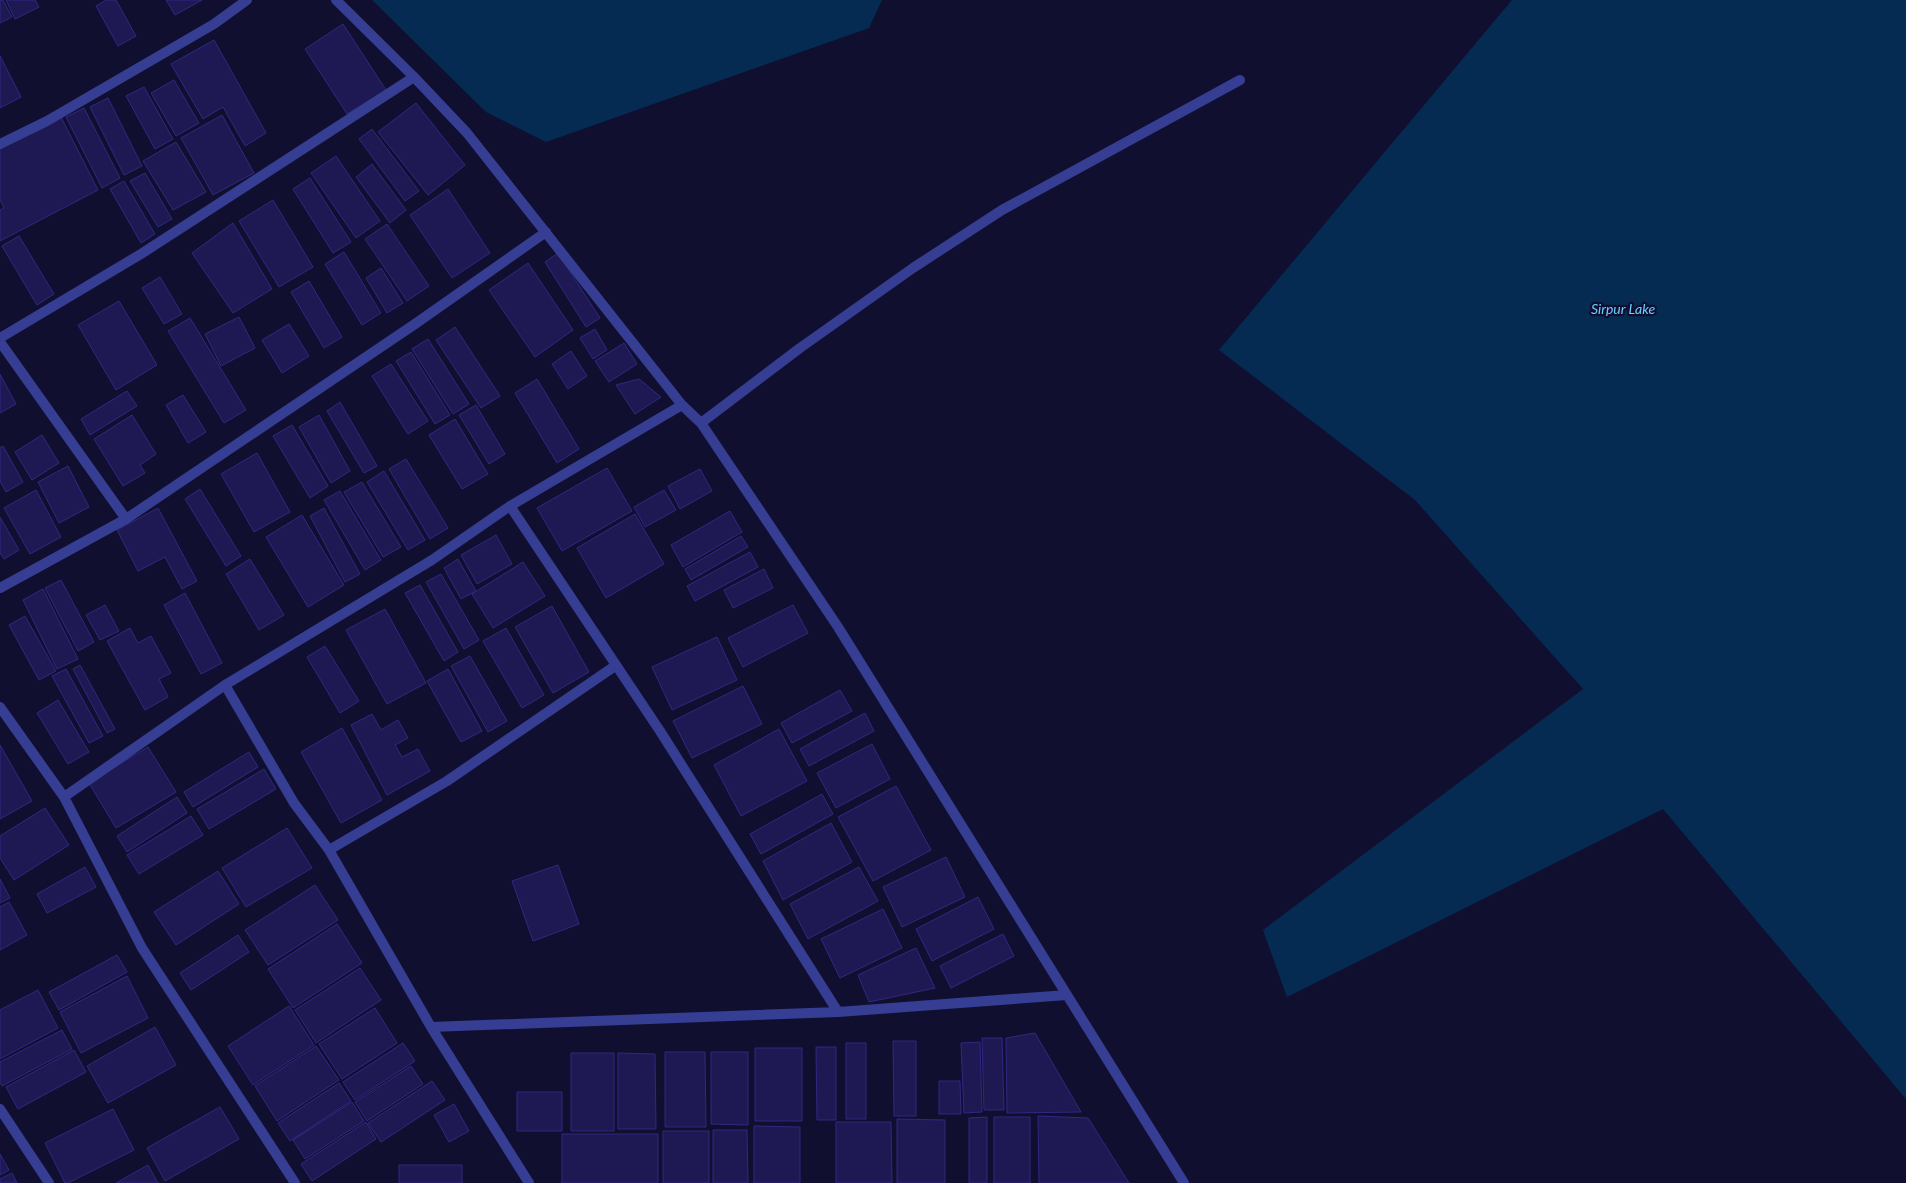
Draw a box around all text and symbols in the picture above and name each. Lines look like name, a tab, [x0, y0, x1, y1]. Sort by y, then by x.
water label: Sirpur Lake	[1591, 300, 1655, 317]

